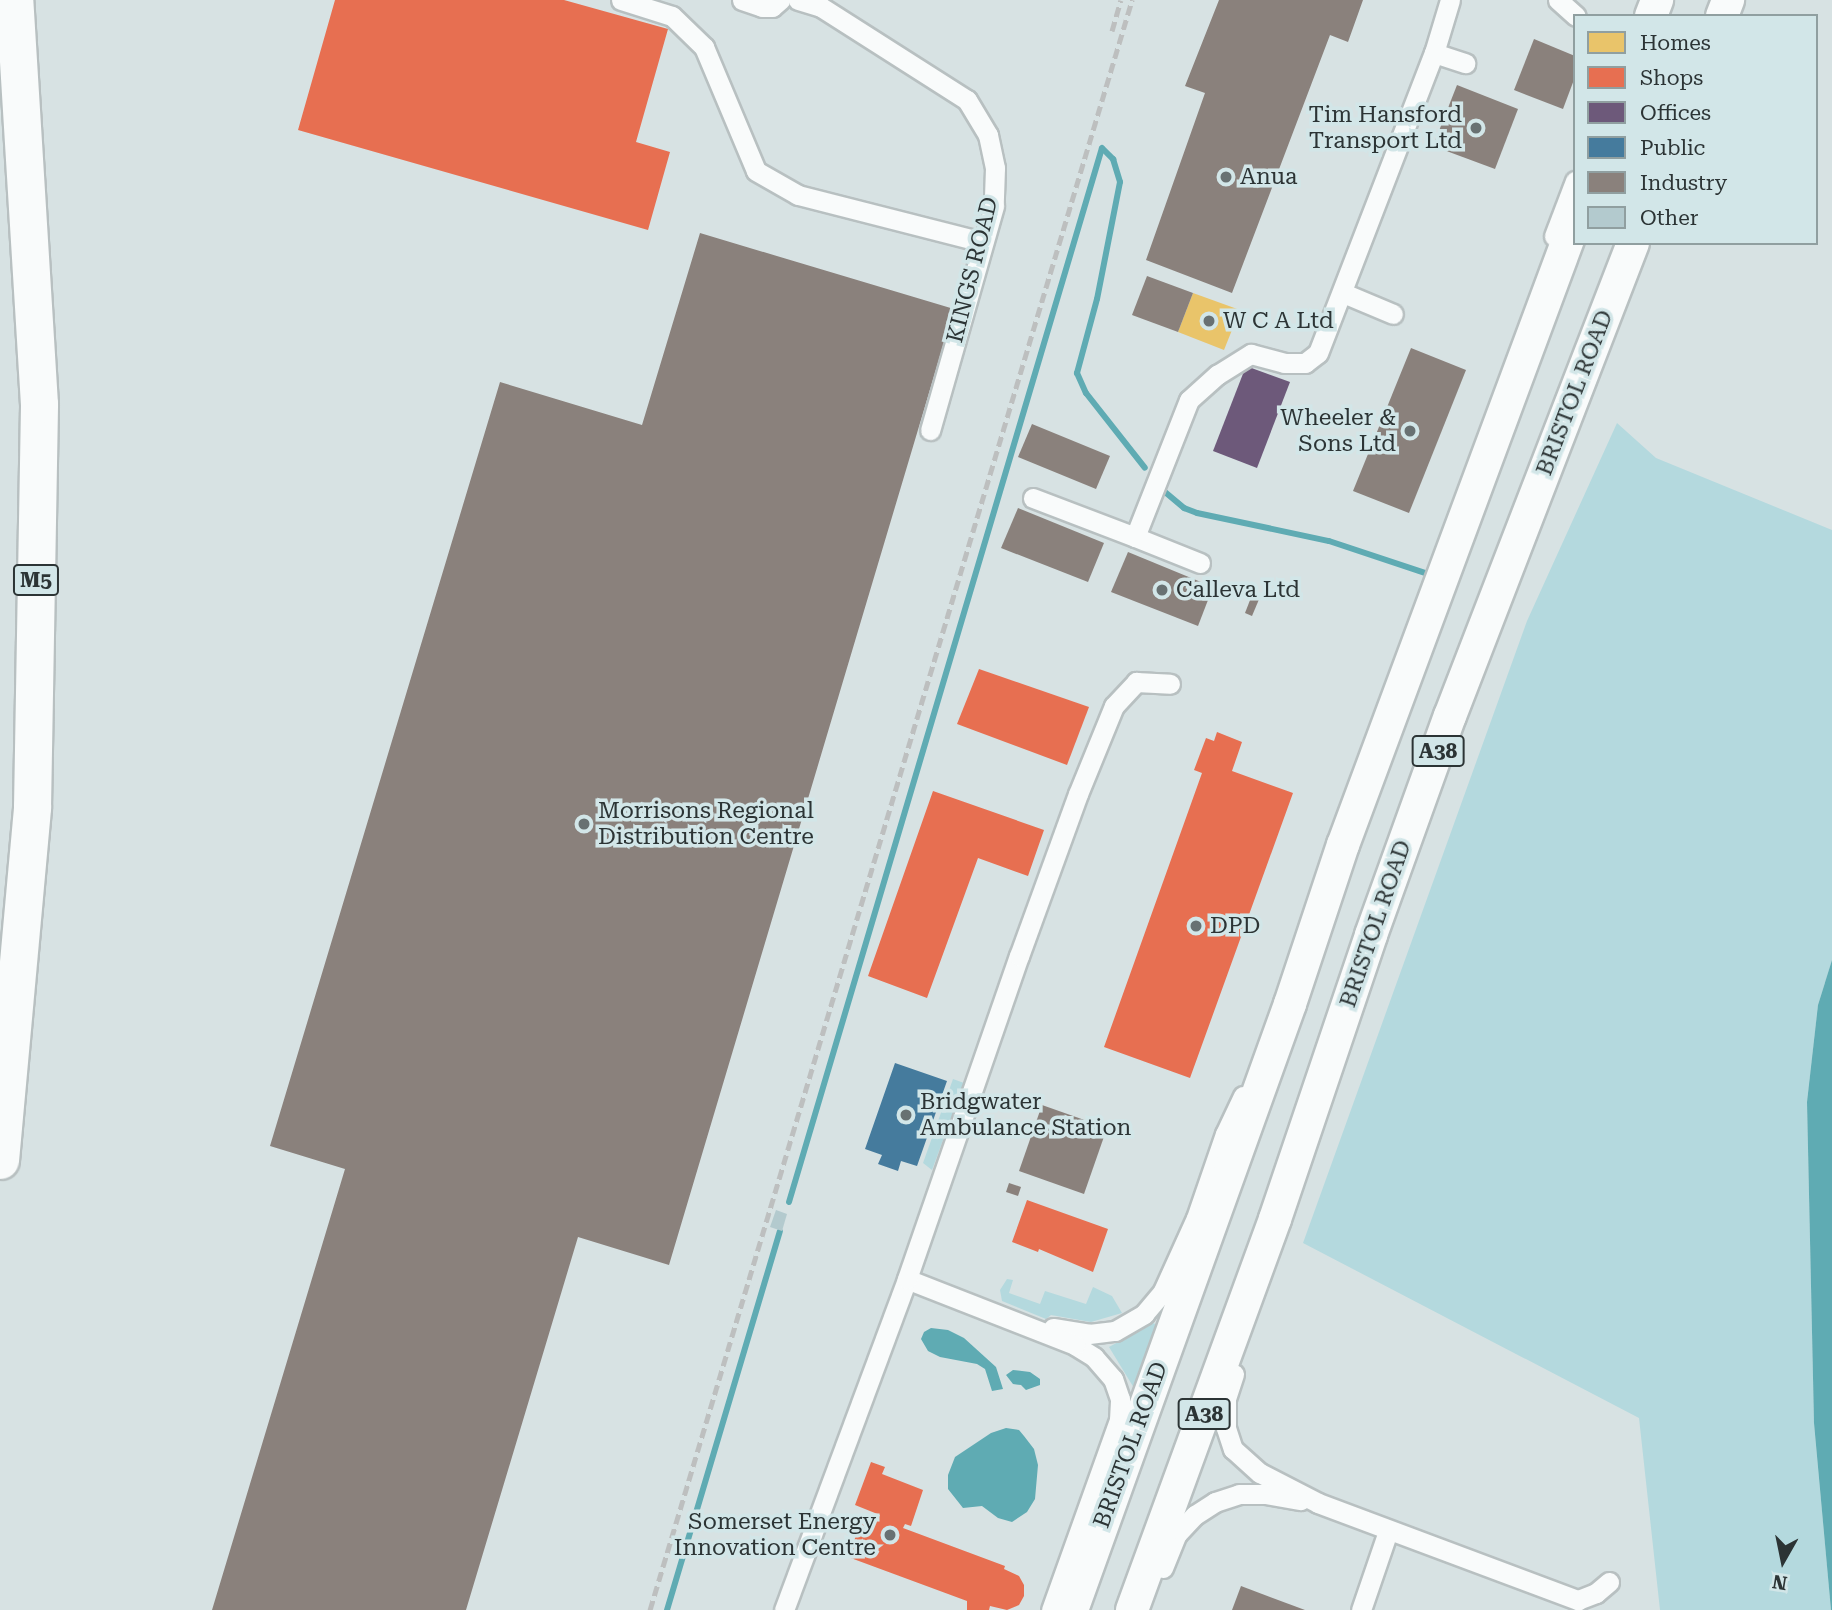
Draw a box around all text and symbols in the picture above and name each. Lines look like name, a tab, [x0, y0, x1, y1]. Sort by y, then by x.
legend	[1573, 14, 1818, 245]
text: Homes	[1640, 31, 1711, 55]
text: Shops	[1640, 66, 1703, 90]
place label: Tim Hansford Transport Ltd	[1309, 101, 1462, 155]
text: Offices	[1640, 101, 1711, 125]
marker: Tim Hansford Transport Ltd	[1468, 120, 1484, 136]
text: Public	[1640, 136, 1705, 160]
place label: Anua	[1240, 163, 1297, 191]
marker: Anua	[1218, 169, 1234, 185]
text: Industry	[1640, 171, 1727, 195]
street label: KINGS ROAD	[942, 194, 1004, 346]
text: Other	[1640, 206, 1698, 230]
street label: BRISTOL ROAD	[1531, 306, 1619, 480]
place label: W C A Ltd	[1223, 307, 1334, 335]
marker: W C A Ltd	[1201, 313, 1217, 329]
place label: Wheeler & Sons Ltd	[1280, 404, 1396, 458]
marker: Wheeler & Sons Ltd	[1402, 423, 1418, 439]
road number: M5	[12, 562, 60, 598]
place label: Calleva Ltd	[1176, 576, 1300, 604]
marker: Calleva Ltd	[1154, 582, 1170, 598]
road number: A38	[1410, 734, 1466, 768]
place label: Morrisons Regional Distribution Centre	[598, 797, 814, 851]
marker: Morrisons Regional Distribution Centre	[576, 816, 592, 832]
street label: BRISTOL ROAD	[1335, 837, 1417, 1011]
place label: DPD	[1210, 912, 1260, 940]
marker: DPD	[1188, 918, 1204, 934]
place label: Bridgwater Ambulance Station	[920, 1088, 1131, 1142]
marker: Bridgwater Ambulance Station	[898, 1107, 914, 1123]
street label: BRISTOL ROAD	[1088, 1358, 1174, 1532]
road number: A38	[1176, 1396, 1232, 1432]
place label: Somerset Energy Innovation Centre	[674, 1508, 876, 1562]
north arrow	[1748, 1526, 1818, 1596]
marker: Somerset Energy Innovation Centre	[882, 1527, 898, 1543]
text: N	[1771, 1570, 1789, 1595]

